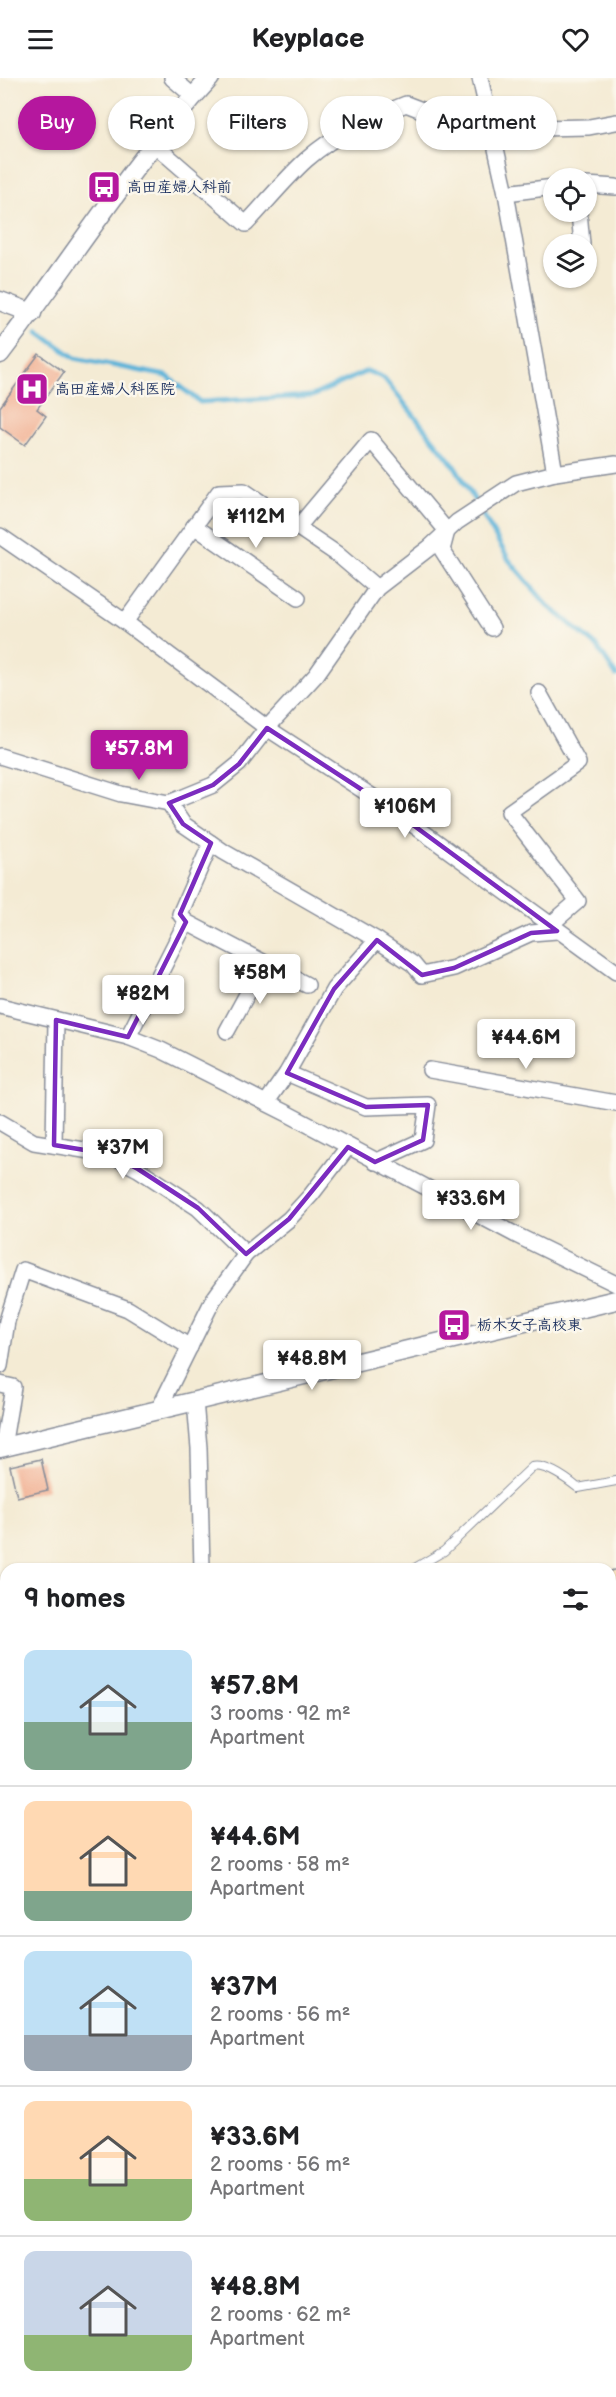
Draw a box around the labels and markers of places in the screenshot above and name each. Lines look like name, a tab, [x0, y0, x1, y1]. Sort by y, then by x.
bus stop icon: 高田産婦人科前	[86, 169, 122, 205]
place label: 高田産婦人科前	[127, 178, 232, 197]
hospital icon: 高田産婦人科医院	[14, 371, 50, 407]
place label: 高田産婦人科医院	[55, 380, 175, 399]
pin: ¥112M	[214, 498, 298, 549]
pin: ¥57.8M	[90, 730, 188, 781]
pin: ¥106M	[363, 788, 447, 839]
pin: ¥58M	[224, 954, 296, 1005]
pin: ¥82M	[107, 975, 179, 1026]
pin: ¥44.6M	[477, 1019, 575, 1070]
pin: ¥37M	[87, 1129, 159, 1180]
pin: ¥33.6M	[422, 1180, 520, 1231]
bus stop icon: 栃木女子高校東	[436, 1307, 472, 1343]
place label: 栃木女子高校東	[477, 1316, 582, 1335]
pin: ¥48.8M	[263, 1340, 361, 1391]

